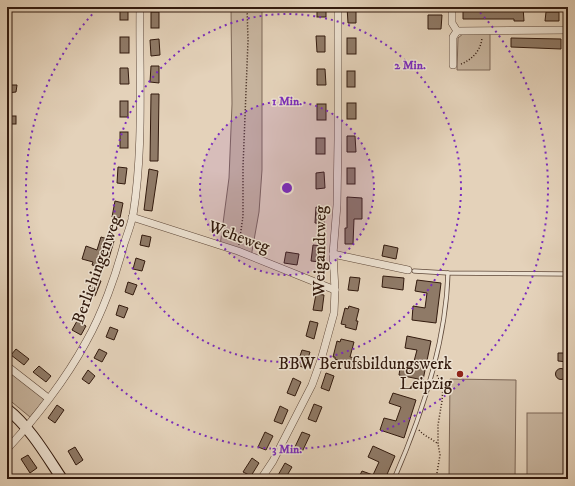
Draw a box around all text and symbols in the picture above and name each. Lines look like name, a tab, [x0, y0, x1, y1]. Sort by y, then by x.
text: 2 Min.	[394, 58, 426, 73]
text: 1 Min.	[272, 94, 302, 109]
centre of rings	[280, 181, 294, 195]
street label: Weigandtweg	[308, 205, 332, 297]
street label: Berlichingenweg	[67, 212, 127, 327]
street label: Weheweg	[204, 215, 273, 259]
place label: BBW Berufsbildungswerk Leipzig	[278, 353, 453, 395]
marker: BBW Berufsbildungswerk Leipzig	[455, 369, 465, 379]
text: 3 Min.	[272, 442, 302, 457]

